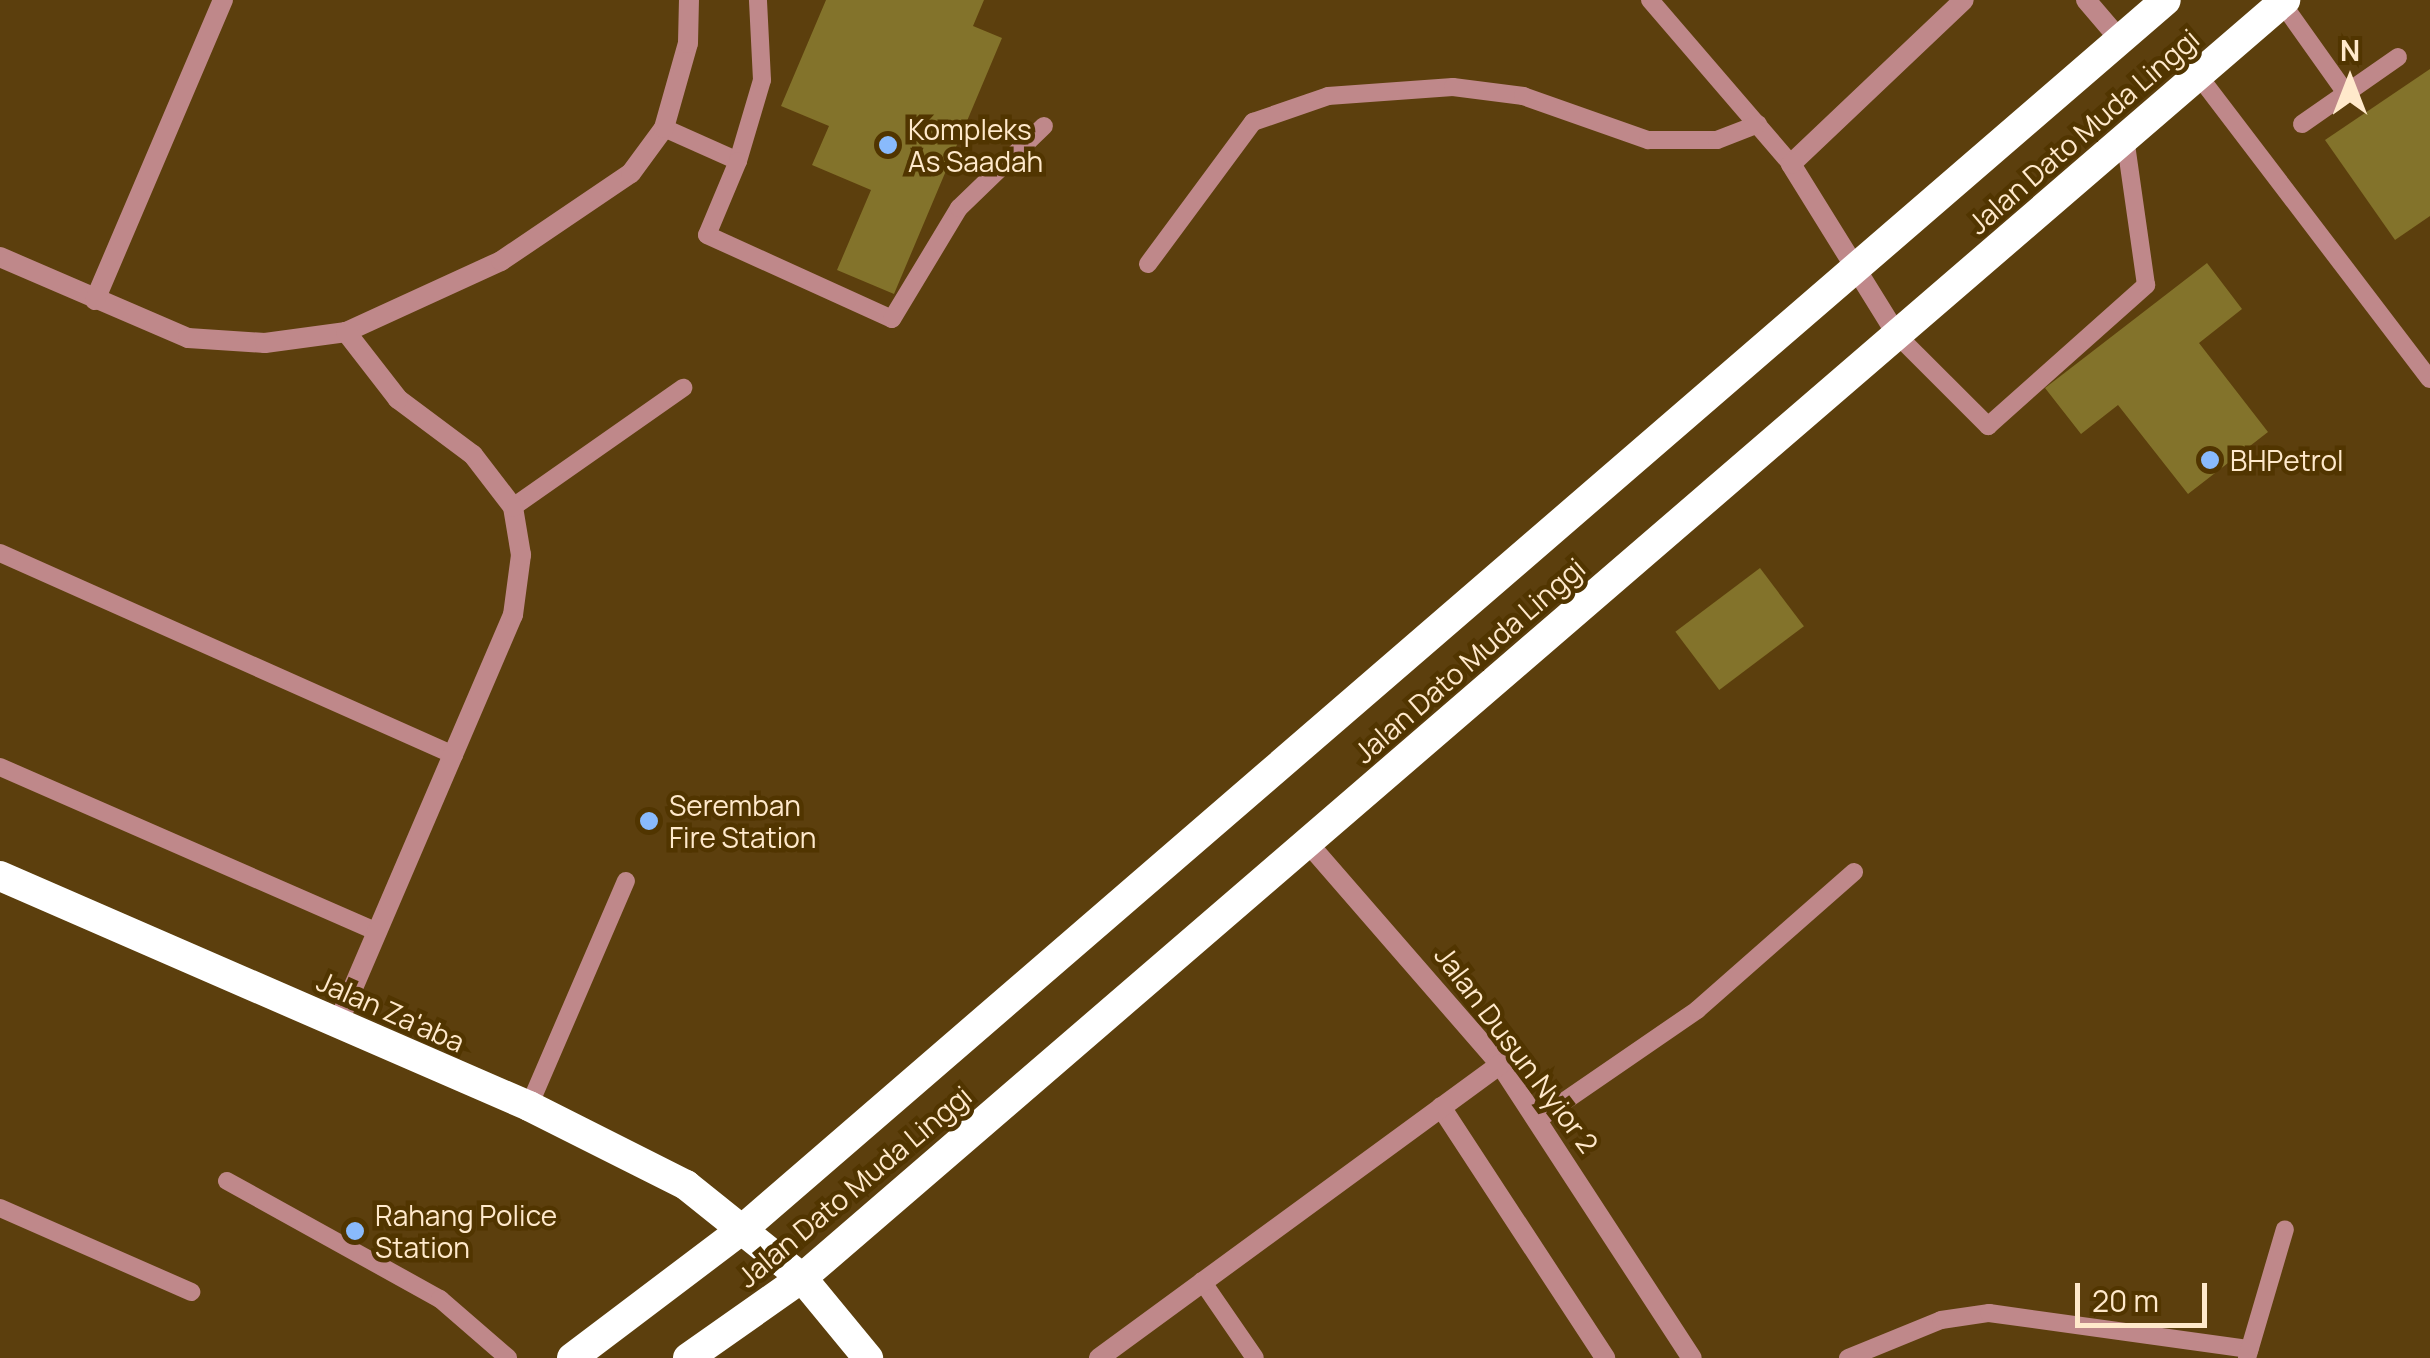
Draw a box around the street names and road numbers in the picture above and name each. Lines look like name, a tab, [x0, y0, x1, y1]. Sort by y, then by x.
street label: Jalan Dato Muda Linggi	[1961, 22, 2205, 240]
street label: Jalan Dato Muda Linggi	[1347, 551, 1591, 769]
street label: Jalan Dusun Nyior 2	[1428, 939, 1606, 1159]
street label: Jalan Za'aba	[312, 964, 470, 1058]
street label: Jalan Dato Muda Linggi	[730, 1078, 978, 1294]

